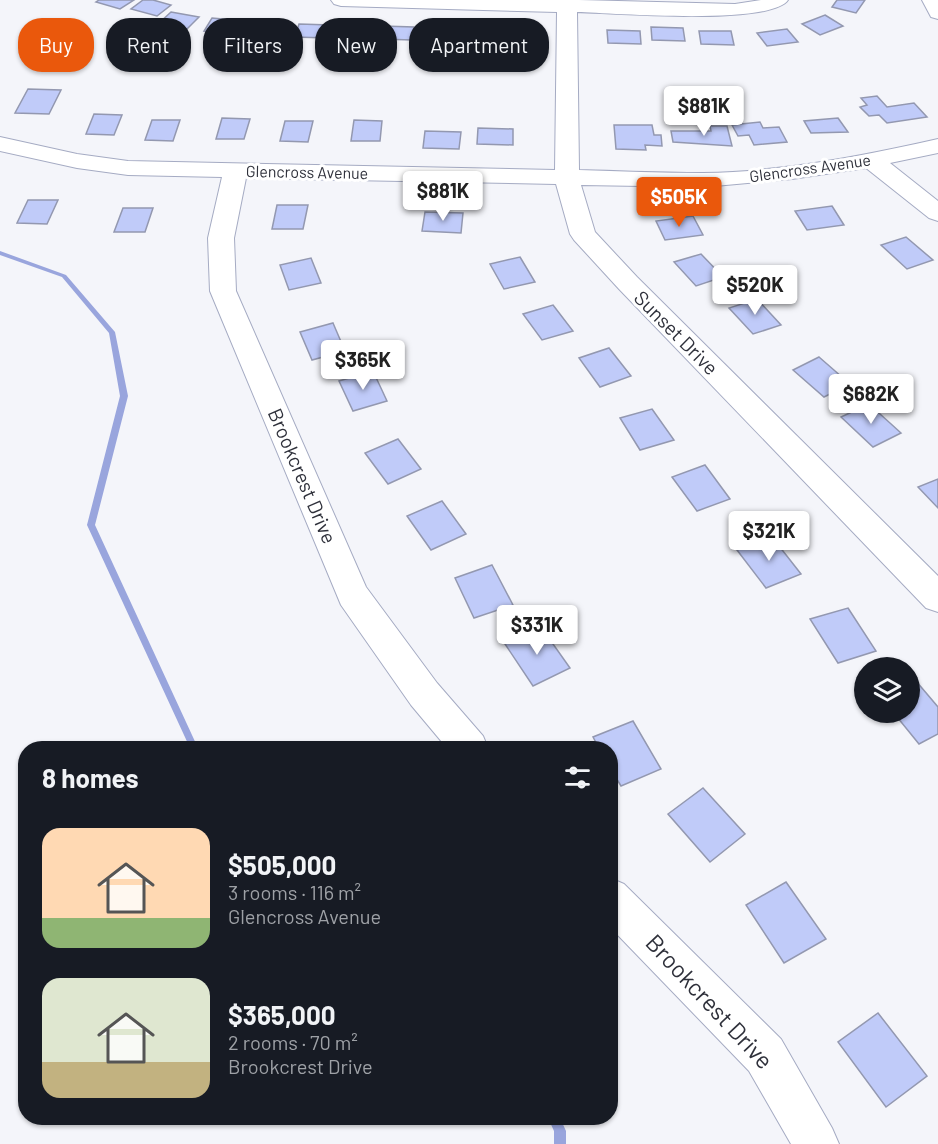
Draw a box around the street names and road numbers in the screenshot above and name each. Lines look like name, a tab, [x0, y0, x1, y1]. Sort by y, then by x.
street label: Glencross Avenue	[748, 150, 872, 185]
street label: Glencross Avenue	[246, 161, 368, 182]
street label: Sunset Drive	[630, 285, 724, 379]
street label: Brookcrest Drive	[264, 404, 342, 547]
street label: Brookcrest Drive	[640, 928, 780, 1074]

